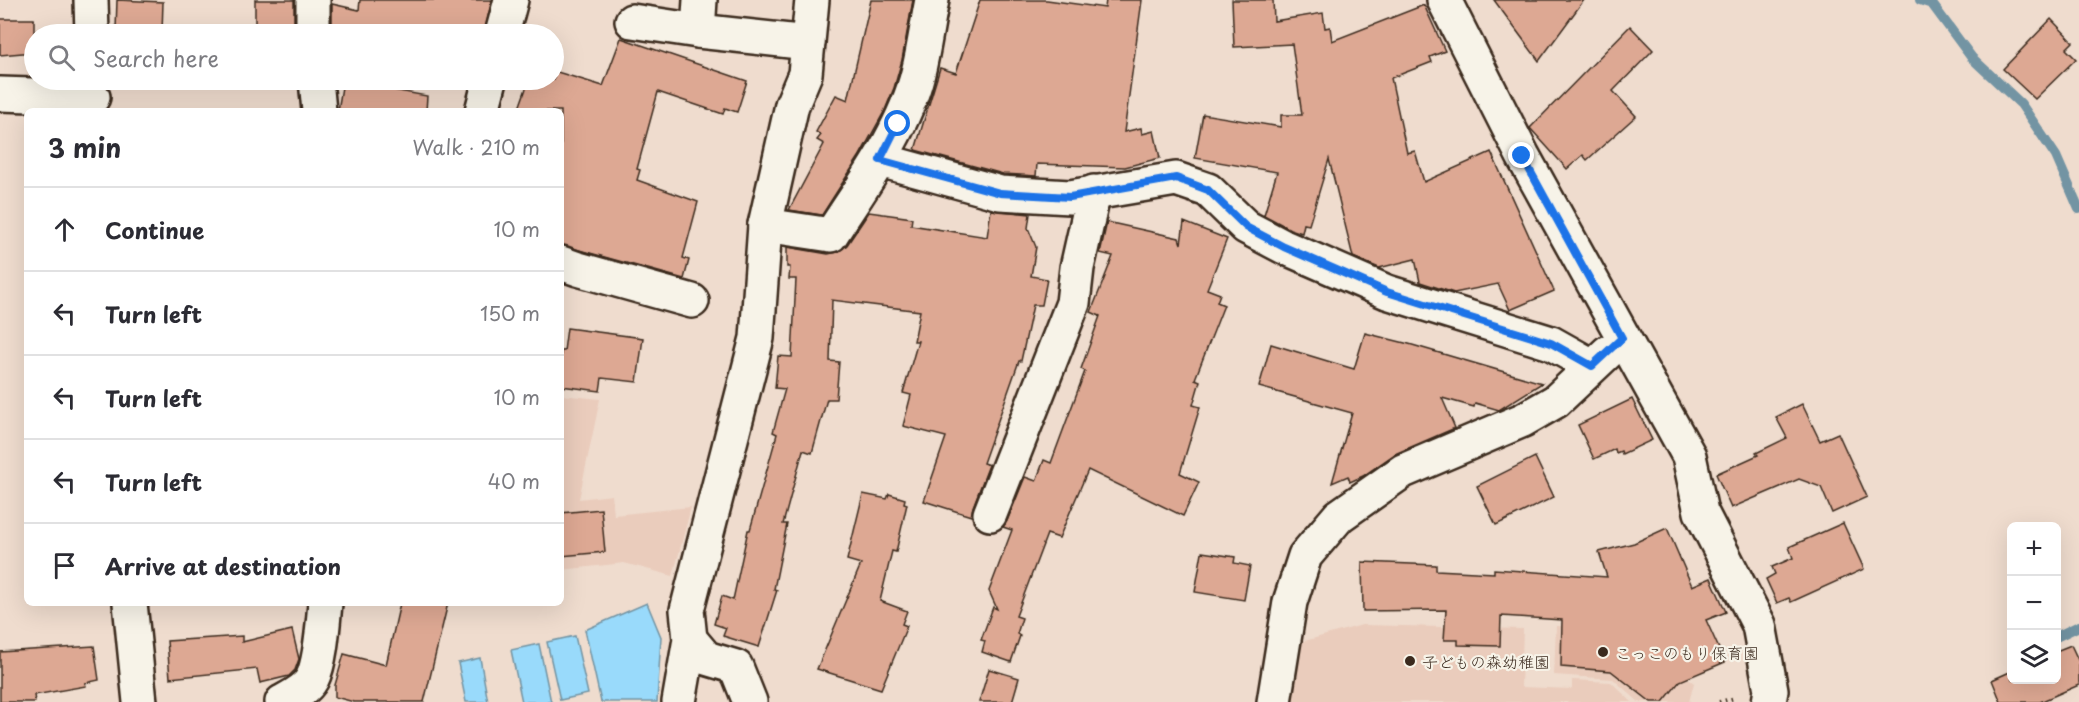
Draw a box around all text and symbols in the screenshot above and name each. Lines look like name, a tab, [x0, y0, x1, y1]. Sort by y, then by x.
search box	[24, 24, 564, 90]
icon: search	[45, 41, 78, 74]
text: Search here	[93, 41, 219, 74]
route start	[884, 110, 910, 136]
text: 3 min	[48, 128, 121, 167]
text: Walk · 210 m	[413, 132, 540, 162]
route end	[1508, 142, 1534, 168]
icon: ahead	[48, 213, 81, 246]
text: Continue	[105, 213, 204, 246]
text: 10 m	[493, 214, 540, 244]
icon: left	[48, 297, 81, 330]
text: Turn left	[105, 297, 202, 330]
text: 150 m	[480, 298, 540, 328]
icon: left	[48, 381, 81, 414]
text: Turn left	[105, 381, 202, 414]
text: 10 m	[493, 382, 540, 412]
icon: left	[48, 465, 81, 498]
text: Turn left	[105, 465, 202, 498]
text: 40 m	[488, 466, 540, 496]
map controls	[2007, 522, 2061, 684]
button: +	[2007, 522, 2061, 576]
icon: arrive	[48, 549, 81, 582]
text: Arrive at destination	[105, 549, 341, 582]
button: −	[2007, 576, 2061, 630]
button: layers	[2007, 630, 2061, 684]
place label: こっこのもり保育園	[1615, 640, 1759, 664]
marker: こっこのもり保育園	[1596, 645, 1610, 659]
place label: 子どもの森幼稚園	[1422, 649, 1550, 673]
marker: 子どもの森幼稚園	[1403, 654, 1417, 668]

